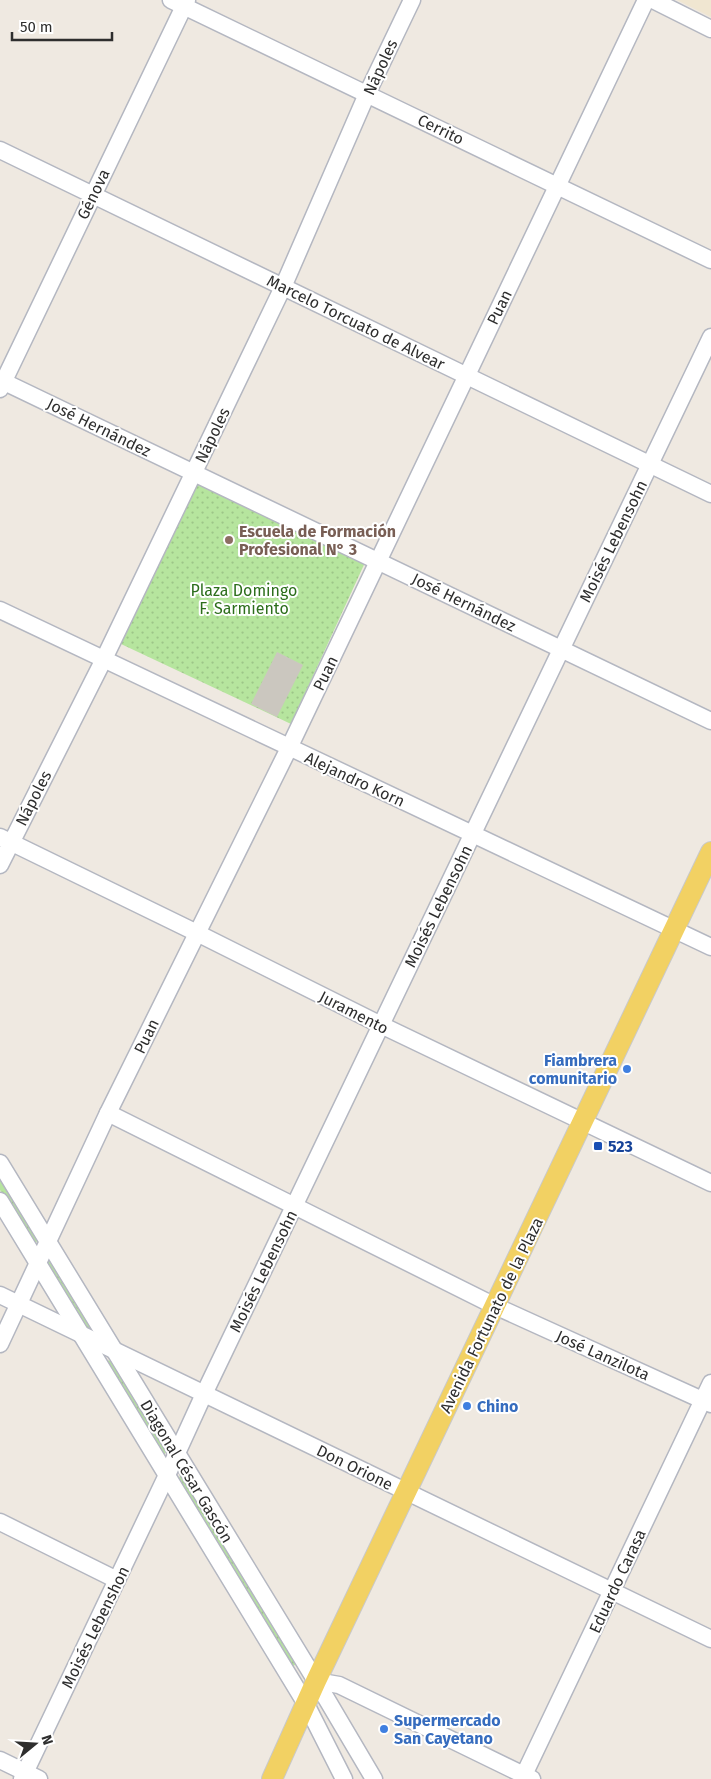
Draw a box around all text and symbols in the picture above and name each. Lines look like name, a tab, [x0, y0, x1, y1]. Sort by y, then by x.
scale bar	[12, 10, 112, 42]
text: 50 m	[20, 18, 53, 36]
street label: Nápoles	[359, 36, 402, 98]
street label: Cerrito	[415, 110, 467, 149]
street label: Génova	[73, 166, 114, 223]
street label: Marcelo Torcuato de Alvear	[264, 271, 449, 374]
street label: Puan	[483, 287, 516, 328]
street label: José Hernández	[44, 394, 154, 461]
street label: Nápoles	[191, 404, 234, 466]
street label: Moisés Lebensohn	[576, 477, 651, 605]
place label: Escuela de Formación Profesional N° 3	[239, 522, 396, 559]
marker: Escuela de Formación Profesional N° 3	[223, 534, 235, 546]
street label: José Hernández	[409, 569, 519, 636]
park label: Plaza Domingo F. Sarmiento	[191, 581, 297, 618]
street label: Puan	[309, 653, 342, 694]
street label: Alejandro Korn	[302, 748, 408, 811]
street label: Nápoles	[12, 768, 55, 829]
street label: Moisés Lebensohn	[401, 842, 476, 970]
street label: Juramento	[316, 987, 392, 1038]
street label: Puan	[130, 1016, 163, 1057]
place label: Fiambrera comunitario	[529, 1051, 617, 1088]
marker: Fiambrera comunitario	[621, 1063, 633, 1075]
place label: 523	[608, 1137, 633, 1156]
marker: 523	[592, 1140, 604, 1152]
street label: Moisés Lebensohn	[226, 1207, 301, 1335]
street label: Avenida Fortunato de la Plaza	[436, 1214, 547, 1416]
street label: José Lanzilota	[553, 1326, 653, 1385]
street label: Diagonal César Gascón	[136, 1396, 237, 1546]
place label: Chino	[477, 1397, 518, 1416]
marker: Chino	[461, 1400, 473, 1412]
street label: Don Orione	[314, 1441, 396, 1494]
street label: Eduardo Carasa	[585, 1526, 650, 1636]
street label: Moisés Lebenshon	[58, 1563, 133, 1691]
place label: Supermercado San Cayetano	[394, 1711, 501, 1748]
north arrow	[10, 1719, 60, 1769]
marker: Supermercado San Cayetano	[378, 1723, 390, 1735]
text: N	[37, 1733, 56, 1747]

